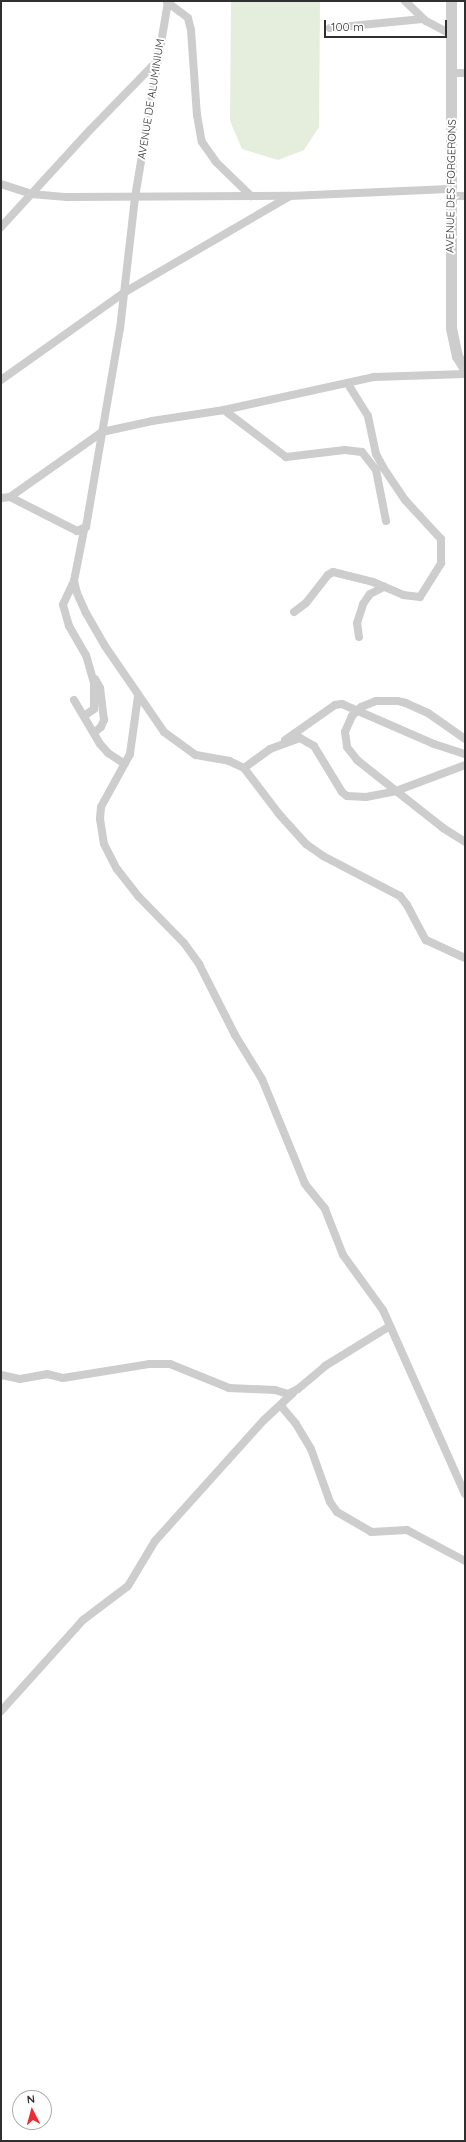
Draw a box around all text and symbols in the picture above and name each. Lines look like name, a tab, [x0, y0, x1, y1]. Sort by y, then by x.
scale bar	[326, 12, 449, 38]
text: 100 m	[331, 19, 364, 34]
street label: AVENUE DE ALUMINIUM	[135, 38, 167, 160]
street label: AVENUE DES FORGERONS	[443, 119, 459, 253]
north arrow	[12, 2090, 52, 2130]
text: N	[26, 2092, 36, 2106]

